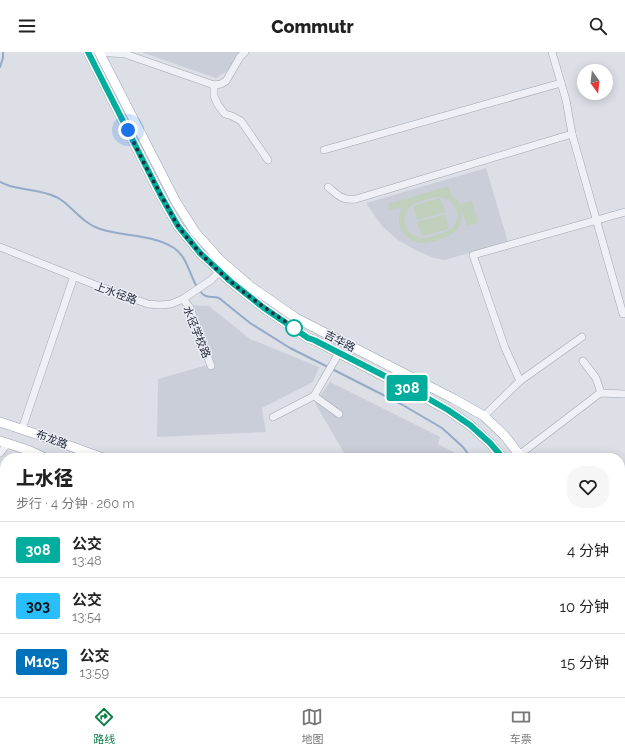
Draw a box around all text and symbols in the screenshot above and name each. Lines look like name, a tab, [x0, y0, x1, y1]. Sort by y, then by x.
icon: menu	[16, 15, 38, 37]
icon: search	[587, 15, 609, 37]
text: Commutr	[271, 16, 354, 37]
north arrow	[577, 64, 613, 100]
map controls	[577, 64, 613, 100]
your location	[118, 120, 138, 140]
street label: 上水径路	[93, 280, 139, 307]
street label: 水径学校路	[180, 304, 213, 360]
unlabelled marker	[285, 319, 303, 337]
street label: 吉华路	[322, 328, 357, 355]
line badge: 308	[384, 375, 430, 401]
text: 308	[395, 380, 419, 396]
street label: 布龙路	[34, 428, 70, 451]
button: heart	[567, 466, 609, 508]
text: 上水径	[16, 467, 73, 489]
text: 步行 · 4 分钟 · 260 m	[16, 496, 134, 511]
text: 公交	[72, 535, 102, 553]
text: 308	[26, 542, 50, 558]
text: 4 分钟	[567, 542, 609, 560]
text: 13:48	[72, 553, 102, 568]
text: 公交	[72, 591, 102, 609]
text: 303	[26, 598, 50, 614]
text: 10 分钟	[560, 598, 609, 616]
text: 13:54	[72, 609, 101, 624]
text: 公交	[79, 647, 109, 665]
text: M105	[24, 654, 59, 670]
text: 15 分钟	[561, 654, 609, 672]
text: 13:59	[79, 665, 109, 680]
tab: 路线	[93, 706, 115, 746]
tab: 地图	[301, 706, 323, 746]
tab: 车票	[510, 706, 532, 746]

